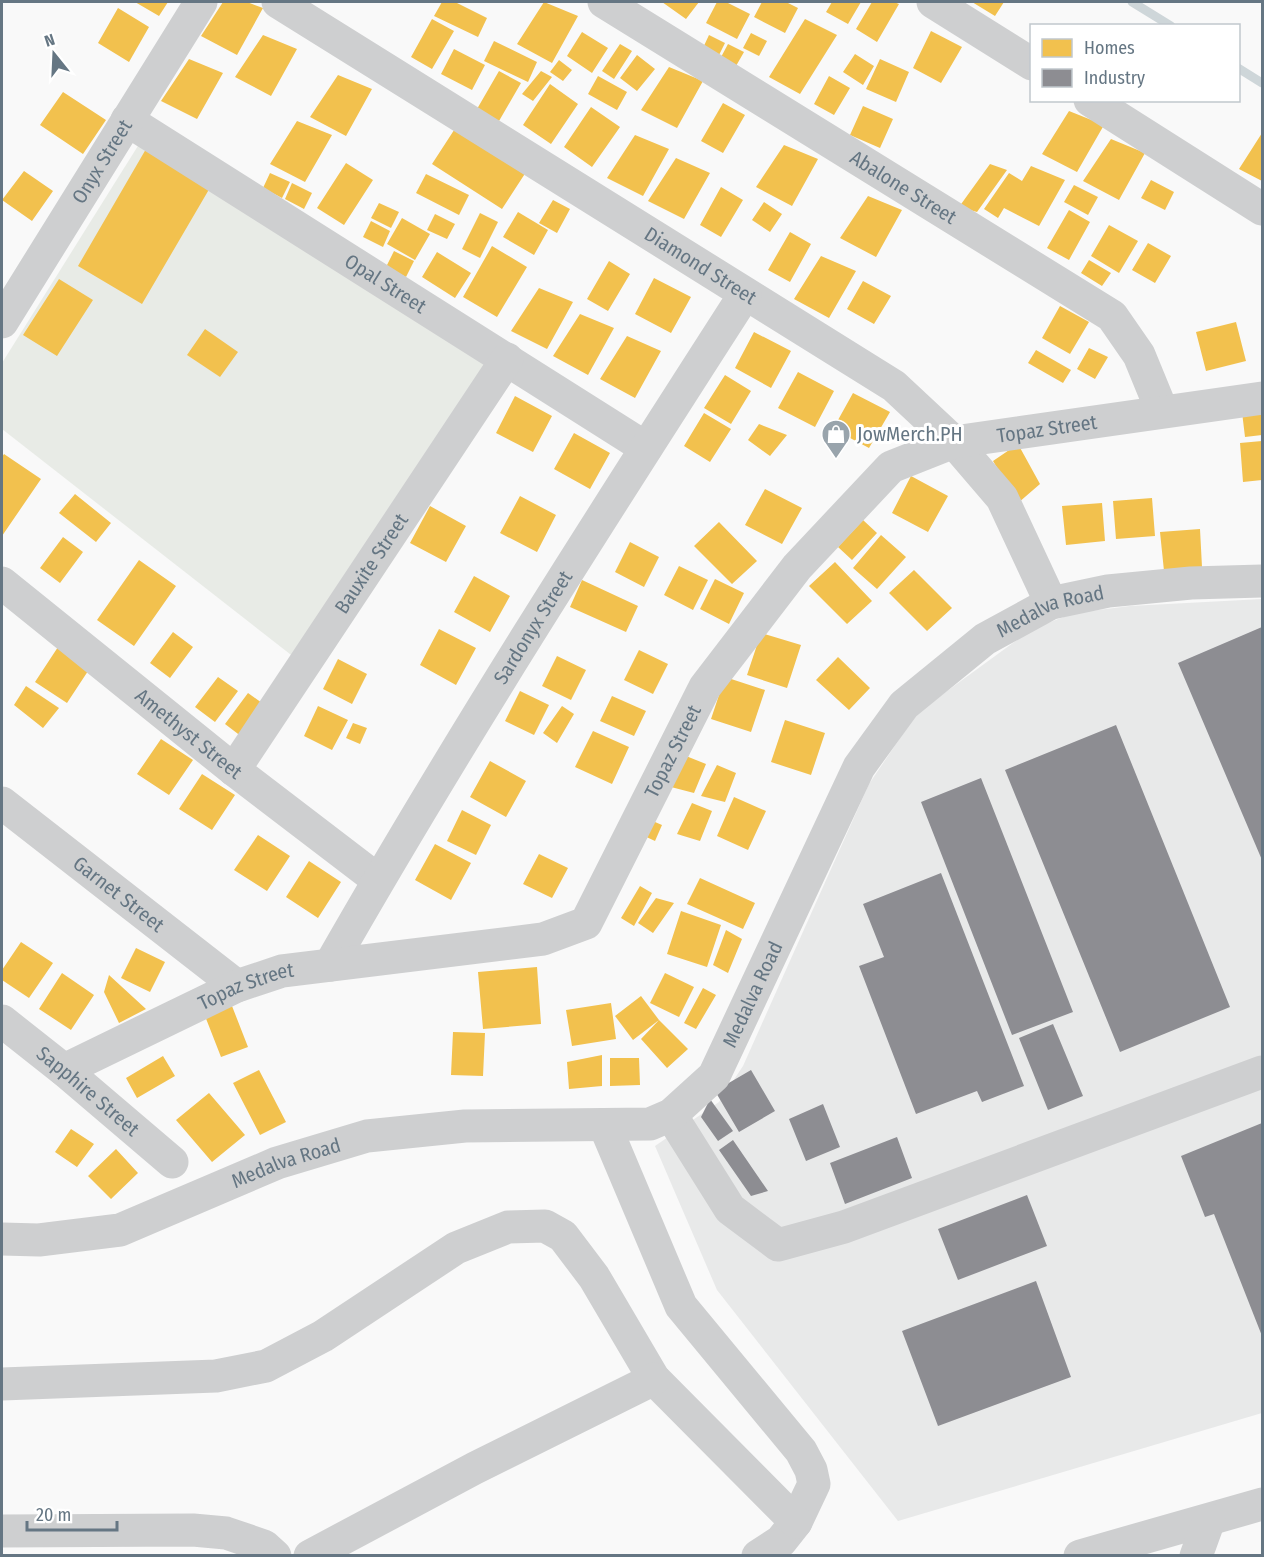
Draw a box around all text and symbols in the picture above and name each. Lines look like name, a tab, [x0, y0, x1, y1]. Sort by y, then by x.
north arrow	[24, 24, 84, 84]
legend	[1030, 24, 1240, 102]
text: N	[42, 30, 57, 51]
text: Homes	[1084, 37, 1135, 59]
text: Industry	[1084, 67, 1145, 89]
street label: Onyx Street	[67, 115, 137, 208]
street label: Abalone Street	[846, 145, 961, 229]
street label: Diamond Street	[640, 222, 761, 310]
street label: Opal Street	[340, 249, 431, 318]
street label: Topaz Street	[995, 410, 1099, 448]
shop icon: JowMerch.PH	[820, 418, 852, 460]
place label: JowMerch.PH	[857, 422, 963, 446]
street label: Bauxite Street	[329, 508, 413, 618]
street label: Sardonyx Street	[488, 566, 578, 689]
street label: Medalva Road	[992, 580, 1106, 642]
street label: Amethyst Street	[131, 683, 247, 784]
street label: Topaz Street	[639, 700, 706, 802]
street label: Garnet Street	[68, 851, 170, 937]
street label: Medalva Road	[717, 937, 787, 1051]
street label: Topaz Street	[194, 958, 295, 1015]
street label: Sapphire Street	[32, 1041, 145, 1141]
street label: Medalva Road	[228, 1133, 343, 1193]
scale bar	[27, 1494, 117, 1532]
text: 20 m	[36, 1504, 71, 1526]

